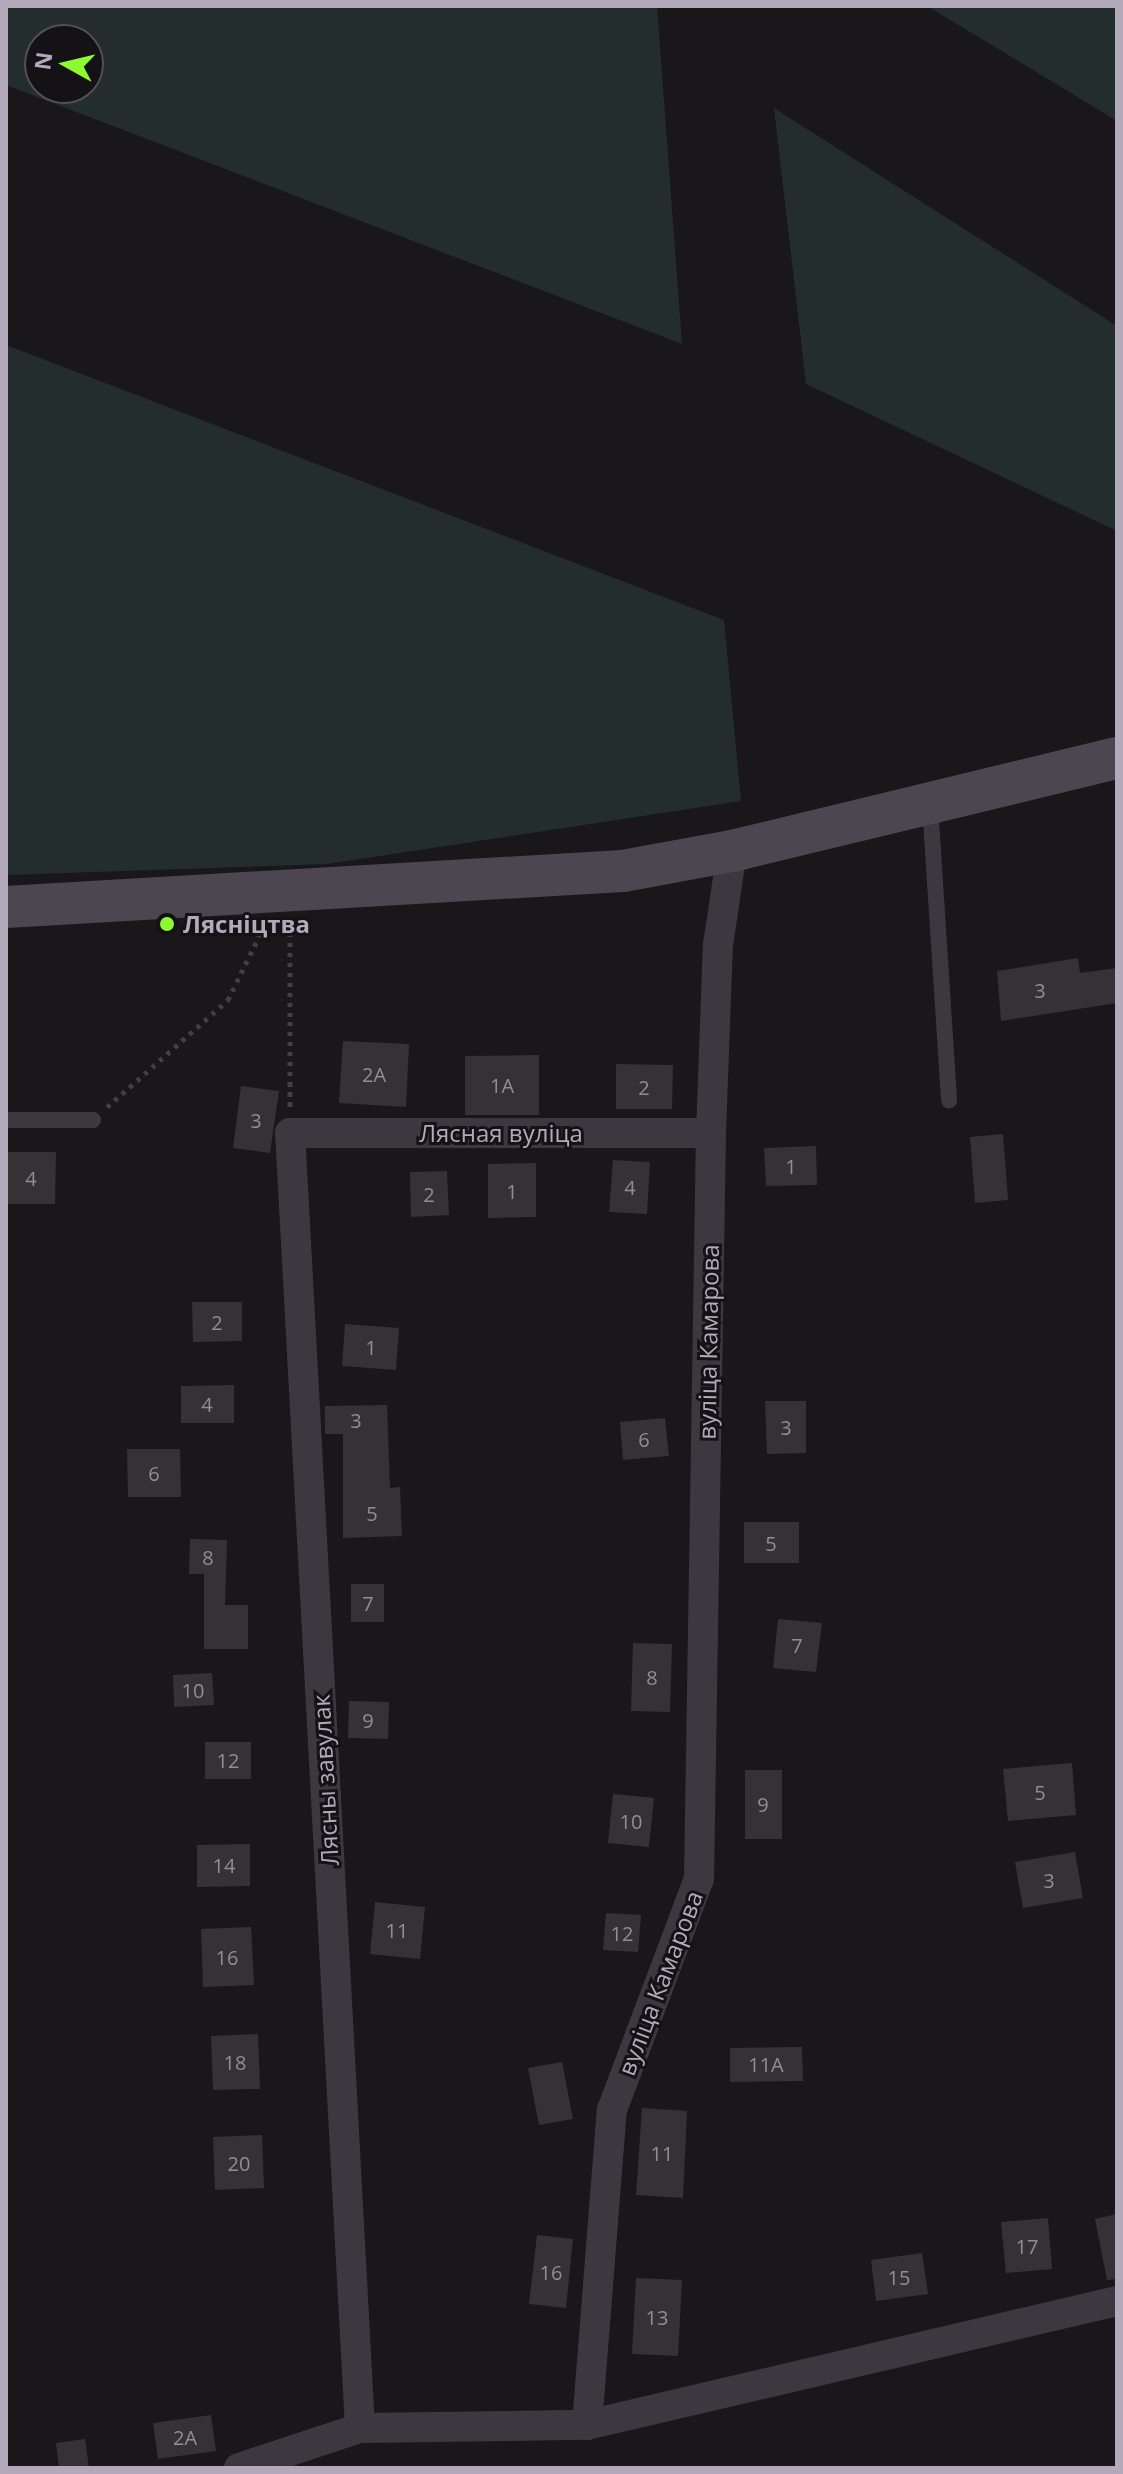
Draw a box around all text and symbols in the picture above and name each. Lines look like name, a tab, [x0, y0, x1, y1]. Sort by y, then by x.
north arrow	[24, 24, 104, 104]
text: N	[26, 50, 58, 72]
place label: Лясніцтва	[183, 910, 310, 938]
marker: Лясніцтва	[158, 915, 176, 933]
house number: 3	[1034, 978, 1046, 1002]
house number: 2А	[362, 1062, 386, 1086]
house number: 1А	[490, 1073, 514, 1097]
house number: 2	[638, 1075, 650, 1099]
house number: 3	[250, 1108, 262, 1132]
street label: Лясная вуліца	[419, 1119, 583, 1147]
house number: 1	[785, 1154, 797, 1178]
house number: 4	[25, 1166, 37, 1190]
house number: 4	[624, 1175, 636, 1199]
house number: 1	[506, 1179, 518, 1203]
house number: 2	[423, 1182, 435, 1206]
street label: вуліца Камарова	[692, 1244, 724, 1440]
house number: 2	[211, 1310, 223, 1334]
house number: 1	[365, 1335, 377, 1359]
house number: 4	[201, 1392, 213, 1416]
house number: 3	[350, 1408, 362, 1432]
house number: 3	[780, 1415, 792, 1439]
house number: 6	[638, 1427, 650, 1451]
house number: 6	[148, 1461, 160, 1485]
house number: 5	[366, 1501, 378, 1525]
house number: 5	[765, 1531, 777, 1555]
house number: 8	[202, 1545, 214, 1569]
house number: 7	[362, 1591, 374, 1615]
house number: 7	[791, 1633, 803, 1657]
house number: 8	[646, 1665, 658, 1689]
house number: 10	[182, 1678, 204, 1702]
street label: Лясны завулак	[306, 1694, 344, 1866]
house number: 9	[362, 1708, 374, 1732]
house number: 12	[217, 1748, 239, 1772]
house number: 5	[1034, 1780, 1046, 1804]
house number: 9	[757, 1792, 769, 1816]
house number: 10	[620, 1809, 642, 1833]
house number: 14	[213, 1853, 235, 1877]
house number: 3	[1043, 1868, 1055, 1892]
street label: вуліца Камарова	[612, 1887, 708, 2079]
house number: 11	[386, 1918, 408, 1942]
house number: 12	[611, 1921, 633, 1945]
house number: 16	[216, 1945, 238, 1969]
house number: 18	[224, 2050, 246, 2074]
house number: 11А	[748, 2052, 784, 2076]
house number: 11	[651, 2141, 673, 2165]
house number: 20	[228, 2151, 250, 2175]
house number: 17	[1016, 2234, 1038, 2258]
house number: 16	[540, 2260, 562, 2284]
house number: 15	[888, 2265, 910, 2289]
house number: 13	[646, 2305, 668, 2329]
house number: 2А	[173, 2425, 197, 2449]

